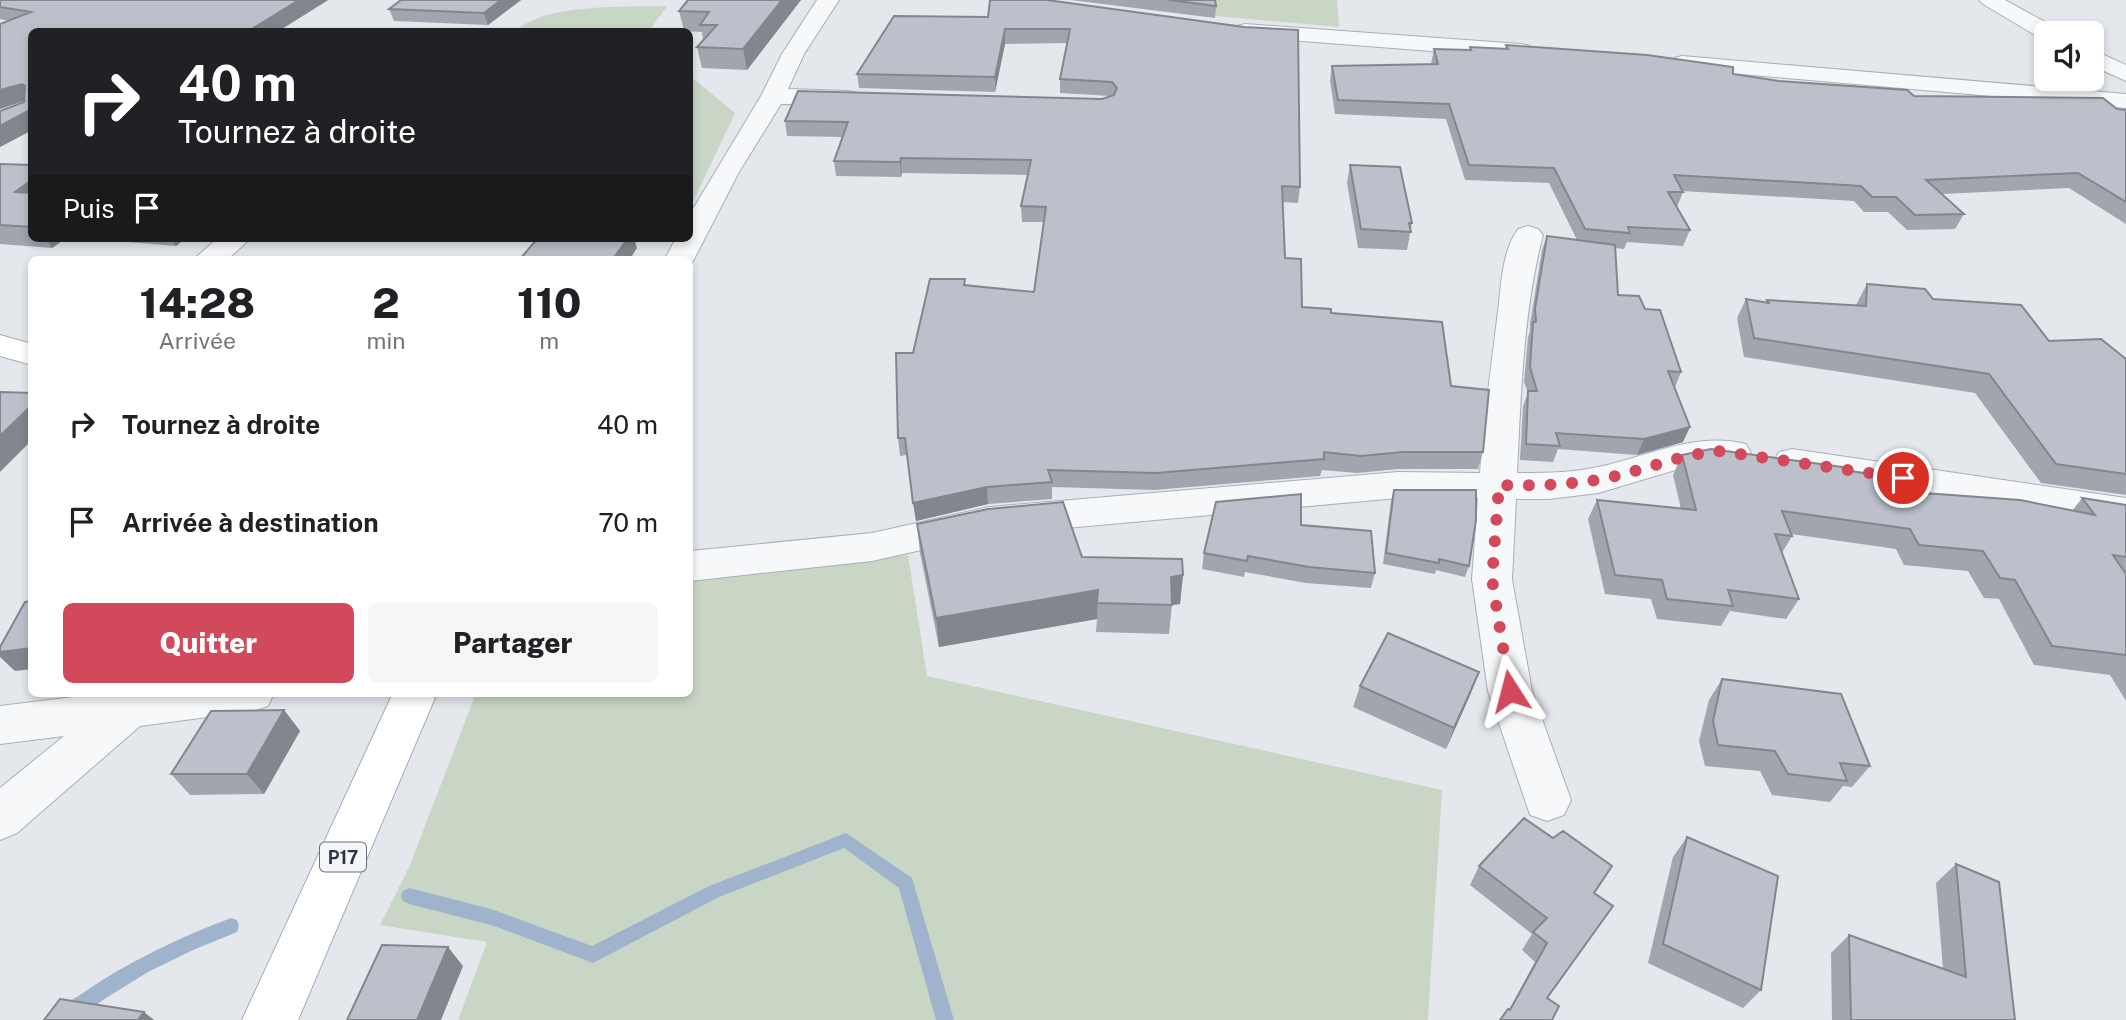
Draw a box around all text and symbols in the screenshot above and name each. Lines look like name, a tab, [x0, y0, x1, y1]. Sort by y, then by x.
map controls	[2034, 21, 2104, 91]
button: sound	[2034, 21, 2104, 91]
text: 40 m	[178, 54, 297, 112]
icon: right	[63, 56, 154, 147]
text: Tournez à droite	[178, 113, 416, 150]
icon: arrive	[128, 189, 166, 227]
text: Puis	[63, 193, 114, 224]
text: 14:28	[139, 278, 255, 327]
text: 2	[372, 278, 400, 327]
text: 110	[517, 278, 582, 327]
text: Arrivée	[159, 327, 236, 354]
text: min	[367, 327, 406, 354]
text: m	[539, 327, 559, 354]
icon: right	[63, 405, 101, 443]
text: Tournez à droite	[122, 409, 320, 440]
text: 40 m	[597, 409, 658, 440]
pin	[1873, 448, 1933, 508]
icon: arrive	[1884, 459, 1922, 497]
icon: arrive	[63, 503, 101, 541]
text: Arrivée à destination	[122, 507, 379, 538]
text: 70 m	[598, 507, 658, 538]
button: Quitter	[63, 603, 354, 683]
button: Partager	[368, 603, 658, 683]
position arrow	[1473, 654, 1547, 728]
road number: P17	[320, 842, 366, 872]

